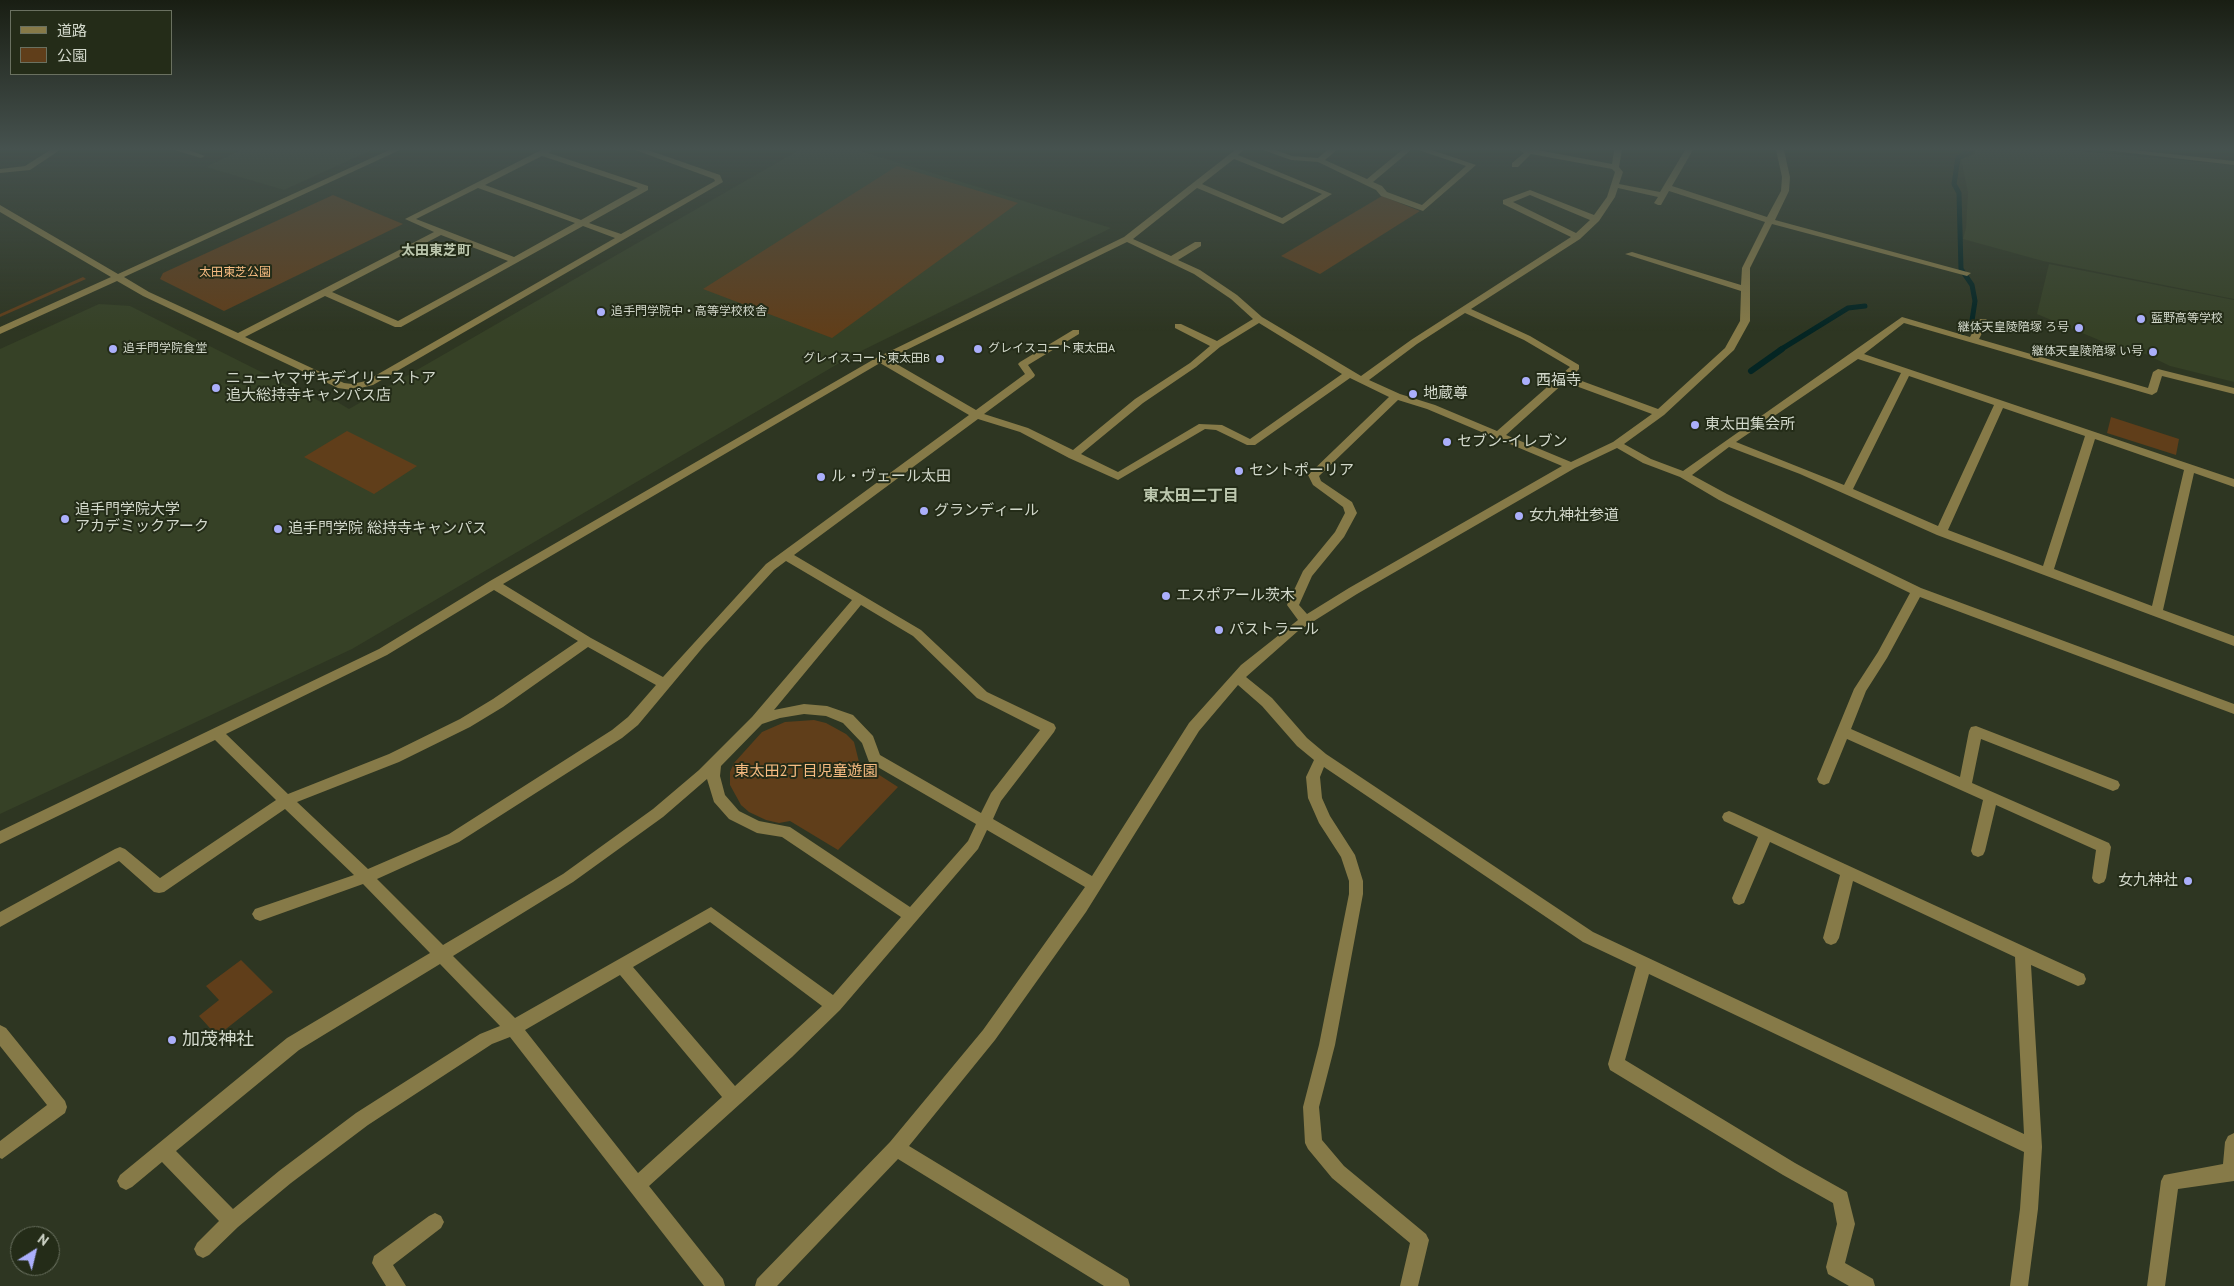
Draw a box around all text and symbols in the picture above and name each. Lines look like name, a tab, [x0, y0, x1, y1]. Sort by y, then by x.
legend	[10, 10, 172, 75]
text: 道路	[57, 21, 87, 40]
text: 公園	[57, 46, 87, 65]
district label: 太田東芝町	[401, 243, 471, 259]
park label: 太田東芝公園	[199, 266, 271, 280]
place label: 追手門学院中・高等学校校舎	[611, 305, 767, 319]
marker: 追手門学院中・高等学校校舎	[595, 306, 607, 318]
place label: 藍野高等学校	[2151, 312, 2223, 326]
marker: 藍野高等学校	[2135, 313, 2147, 325]
place label: 継体天皇陵陪塚 ろ号	[1958, 321, 2069, 335]
marker: 継体天皇陵陪塚 ろ号	[2073, 322, 2085, 334]
place label: 追手門学院食堂	[123, 342, 207, 356]
place label: グレイスコート東太田A	[988, 342, 1115, 356]
marker: 追手門学院食堂	[107, 343, 119, 355]
marker: グレイスコート東太田A	[972, 343, 984, 355]
place label: 継体天皇陵陪塚 い号	[2032, 345, 2143, 359]
marker: 継体天皇陵陪塚 い号	[2147, 346, 2159, 358]
place label: グレイスコート東太田B	[803, 352, 930, 366]
marker: グレイスコート東太田B	[934, 353, 946, 365]
place label: ニューヤマザキデイリーストア 追大総持寺キャンパス店	[226, 370, 436, 405]
place label: 西福寺	[1536, 372, 1581, 390]
marker: 西福寺	[1520, 375, 1532, 387]
marker: ニューヤマザキデイリーストア 追大総持寺キャンパス店	[210, 382, 222, 394]
place label: 地蔵尊	[1423, 385, 1468, 403]
marker: 地蔵尊	[1407, 388, 1419, 400]
place label: 東太田集会所	[1705, 416, 1795, 434]
marker: 東太田集会所	[1689, 419, 1701, 431]
place label: セブン-イレブン	[1457, 433, 1567, 451]
marker: セブン-イレブン	[1441, 436, 1453, 448]
place label: セントポーリア	[1249, 462, 1354, 480]
marker: セントポーリア	[1233, 465, 1245, 477]
place label: ル・ヴェール太田	[831, 468, 951, 486]
marker: ル・ヴェール太田	[815, 471, 827, 483]
district label: 東太田二丁目	[1143, 486, 1239, 506]
place label: 追手門学院大学 アカデミックアーク	[75, 501, 209, 536]
place label: グランディール	[934, 502, 1039, 520]
marker: グランディール	[918, 505, 930, 517]
place label: 女九神社参道	[1529, 507, 1619, 525]
marker: 女九神社参道	[1513, 510, 1525, 522]
marker: 追手門学院大学 アカデミックアーク	[59, 513, 71, 525]
place label: 追手門学院 総持寺キャンパス	[288, 520, 487, 538]
marker: 追手門学院 総持寺キャンパス	[272, 523, 284, 535]
place label: エスポアール茨木	[1176, 587, 1295, 605]
marker: エスポアール茨木	[1160, 590, 1172, 602]
place label: パストラール	[1229, 621, 1319, 639]
marker: パストラール	[1213, 624, 1225, 636]
park label: 東太田2丁目児童遊園	[734, 763, 878, 781]
place label: 女九神社	[2118, 872, 2178, 890]
marker: 女九神社	[2182, 875, 2194, 887]
place label: 加茂神社	[182, 1029, 254, 1051]
marker: 加茂神社	[166, 1034, 178, 1046]
north arrow	[10, 1226, 60, 1276]
text: N	[34, 1230, 52, 1250]

